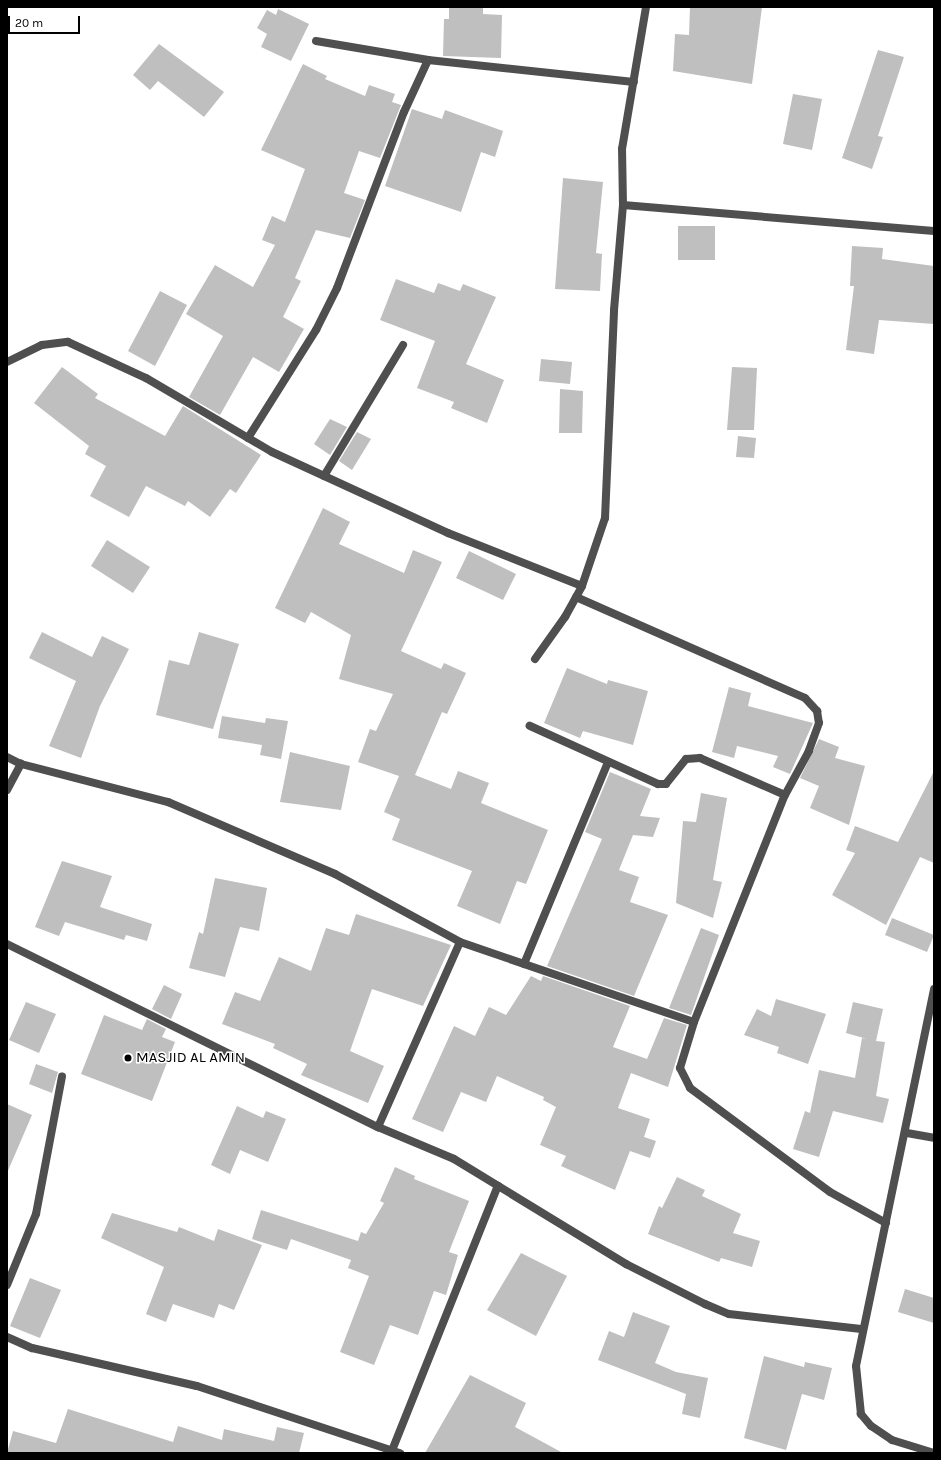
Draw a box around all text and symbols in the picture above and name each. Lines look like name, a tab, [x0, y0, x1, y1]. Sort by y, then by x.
scale bar	[10, 8, 82, 34]
text: 20 m	[15, 16, 43, 30]
place label: MASJID AL AMIN	[136, 1049, 245, 1067]
marker: MASJID AL AMIN	[123, 1053, 133, 1063]

